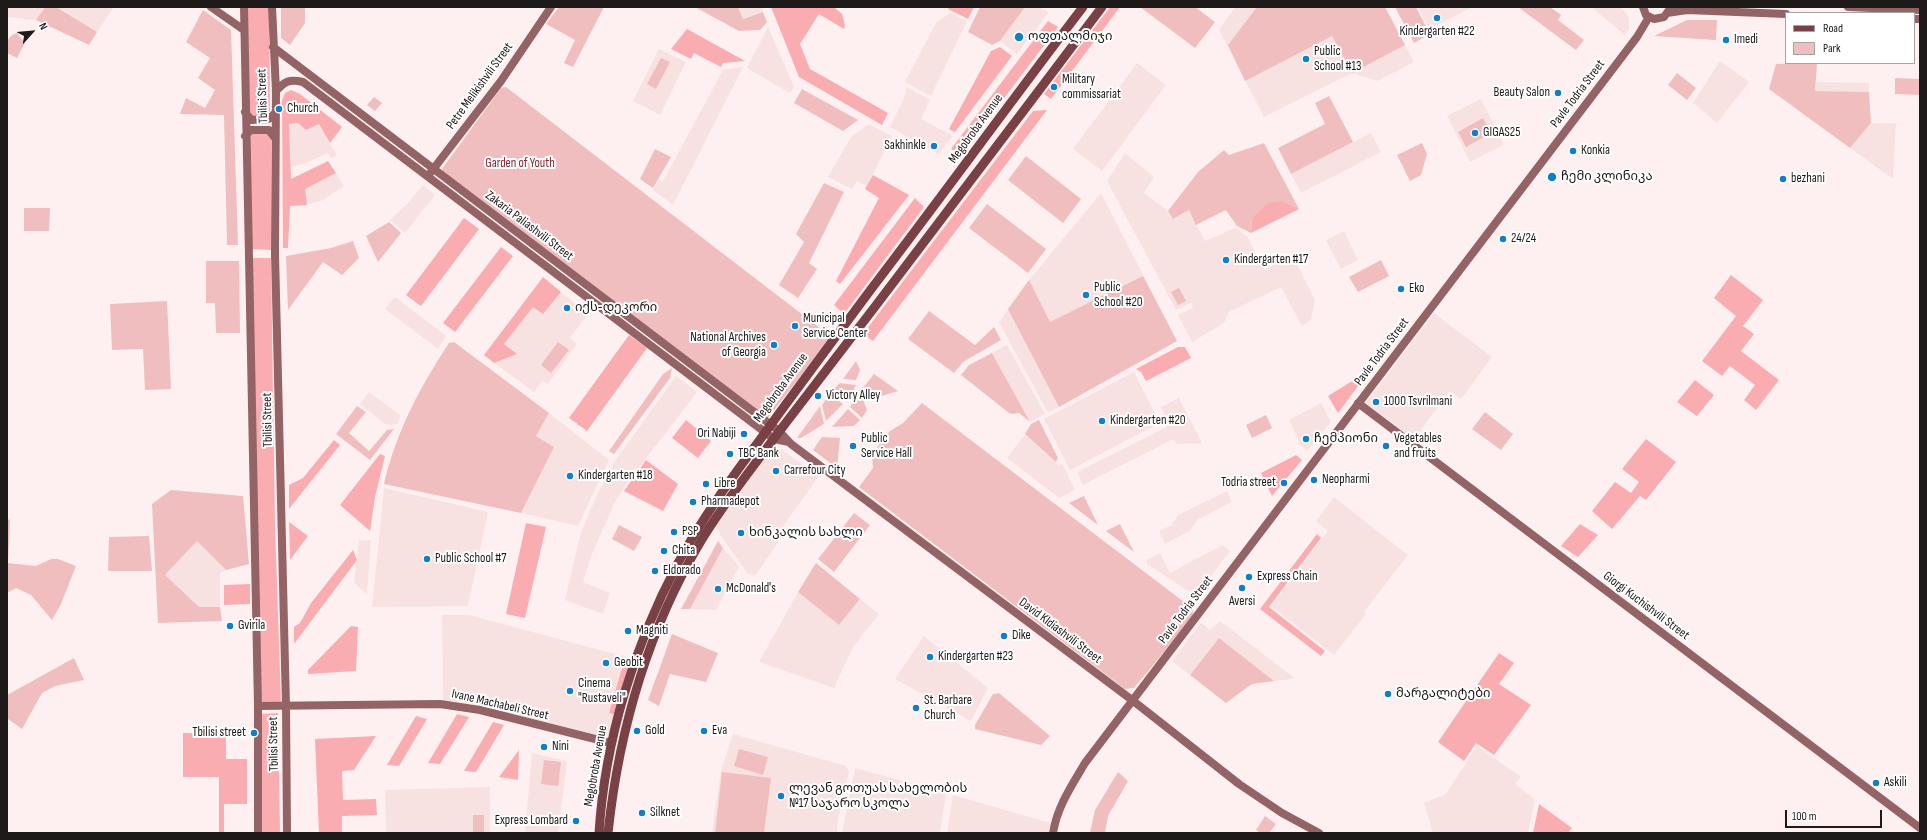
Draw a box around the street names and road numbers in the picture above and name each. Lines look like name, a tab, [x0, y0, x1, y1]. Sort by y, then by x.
street label: Petre Melikishvili Street	[443, 40, 517, 132]
street label: Pavle Todria Street	[1547, 57, 1609, 131]
street label: Tbilisi Street	[254, 68, 272, 124]
street label: Megobroba Avenue	[946, 91, 1006, 167]
street label: Zakaria Paliashvili Street	[482, 188, 576, 264]
street label: Pavle Todria Street	[1351, 315, 1413, 389]
street label: Megobroba Avenue	[751, 350, 811, 426]
street label: Tbilisi Street	[260, 393, 276, 447]
street label: Giorgi Kuchishvili Street	[1600, 568, 1692, 644]
street label: Pavle Todria Street	[1155, 573, 1217, 647]
street label: David Kldiashvili Street	[1016, 595, 1104, 667]
street label: Ivane Machabeli Street	[450, 686, 550, 724]
street label: Tbilisi Street	[266, 717, 282, 771]
street label: Megobroba Avenue	[581, 724, 611, 808]

